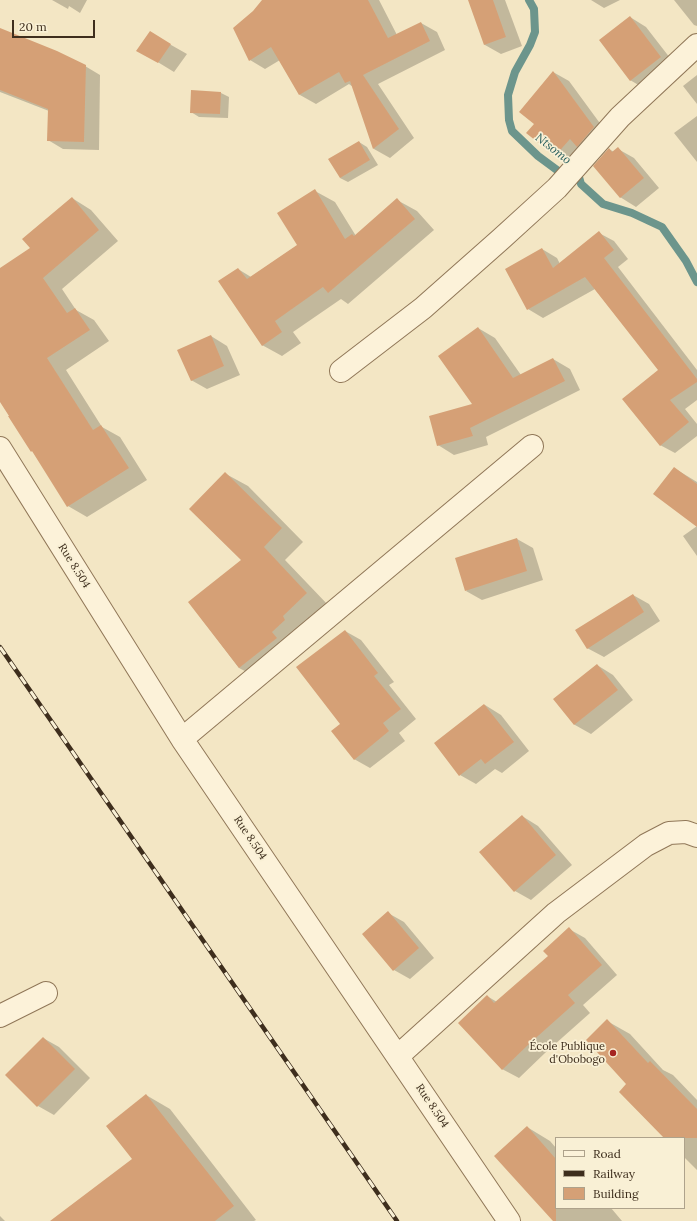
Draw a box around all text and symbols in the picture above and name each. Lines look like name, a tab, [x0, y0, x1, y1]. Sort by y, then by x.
scale bar	[14, 12, 97, 38]
text: 20 m	[19, 19, 47, 34]
water label: Ntsomo	[532, 131, 574, 167]
street label: Rue 8.504	[55, 541, 93, 591]
street label: Rue 8.504	[231, 814, 269, 862]
place label: École Publique d'Obobogo	[529, 1040, 605, 1066]
marker: École Publique d'Obobogo	[608, 1048, 618, 1058]
street label: Rue 8.504	[413, 1082, 451, 1130]
legend	[555, 1137, 685, 1209]
text: Road	[593, 1146, 621, 1161]
text: Railway	[593, 1166, 635, 1181]
text: Building	[593, 1186, 639, 1201]

